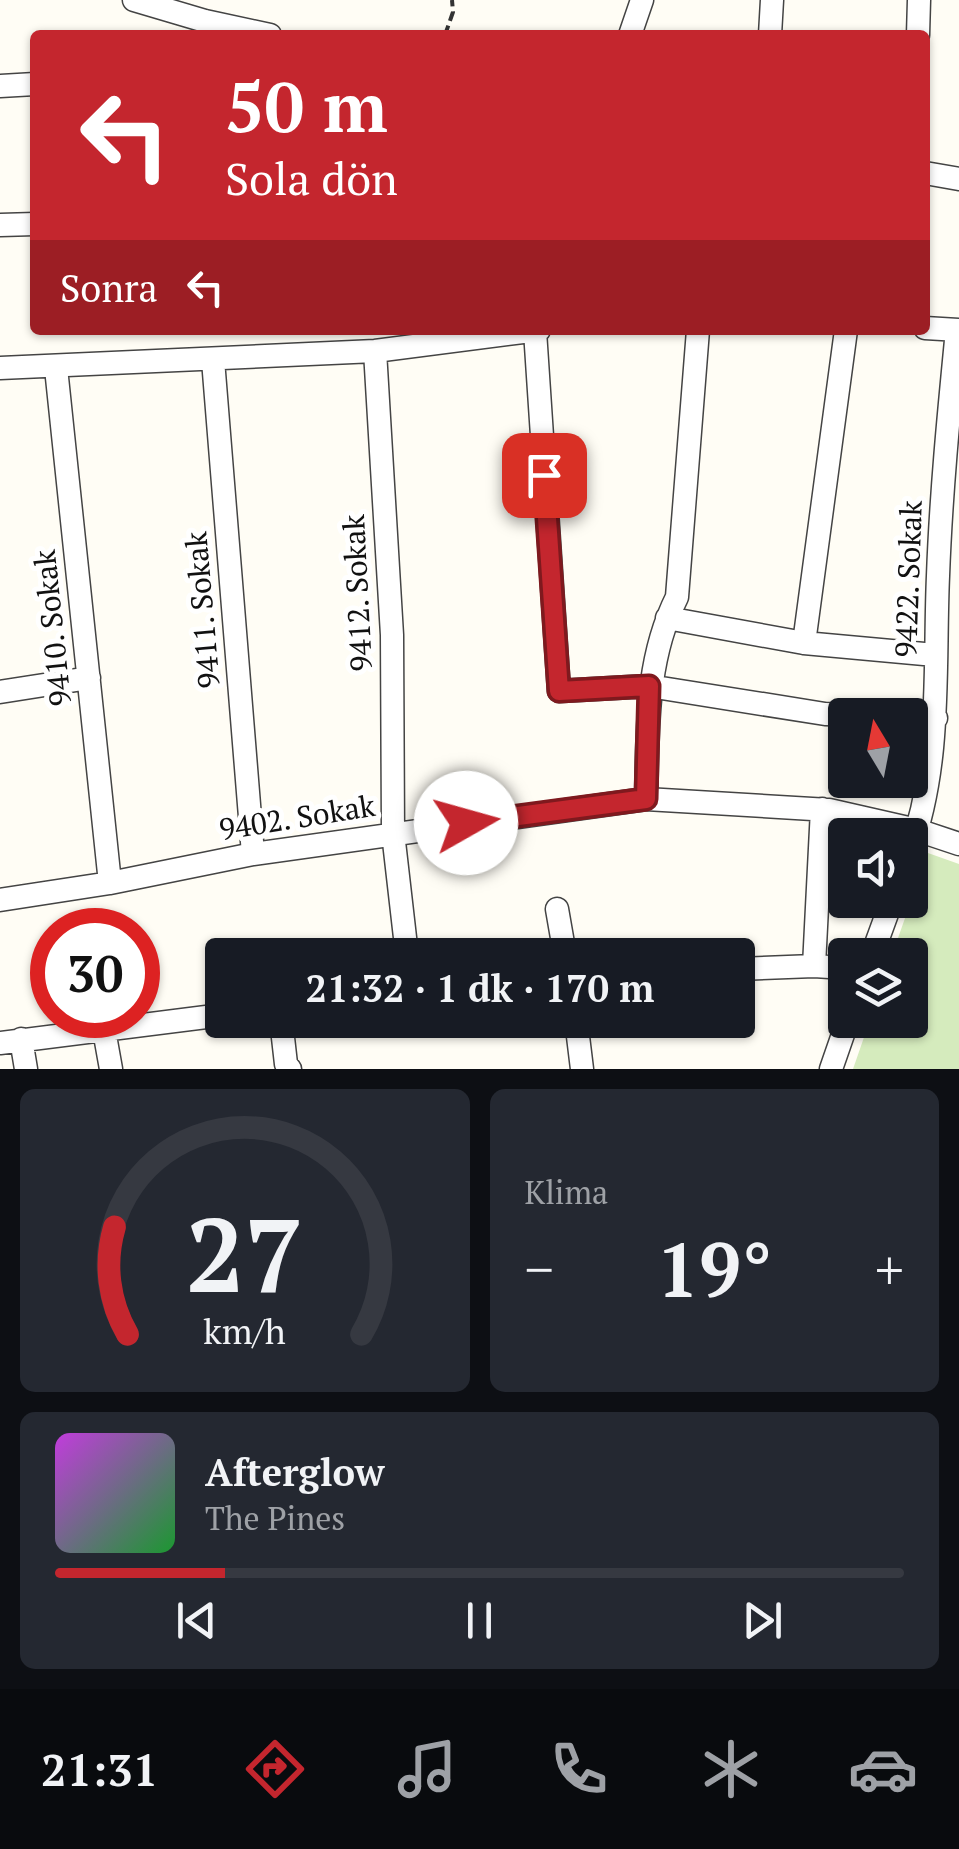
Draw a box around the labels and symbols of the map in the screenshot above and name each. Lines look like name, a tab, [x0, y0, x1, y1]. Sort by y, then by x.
pin	[502, 433, 587, 518]
street label: 9422. Sokak	[885, 499, 931, 658]
street label: 9412. Sokak	[333, 513, 381, 673]
street label: 9411. Sokak	[175, 530, 229, 690]
street label: 9410. Sokak	[24, 547, 80, 708]
north arrow	[828, 698, 928, 798]
position arrow	[414, 771, 518, 875]
street label: 9402. Sokak	[216, 785, 378, 849]
speed limit sign: 30	[30, 908, 160, 1038]

